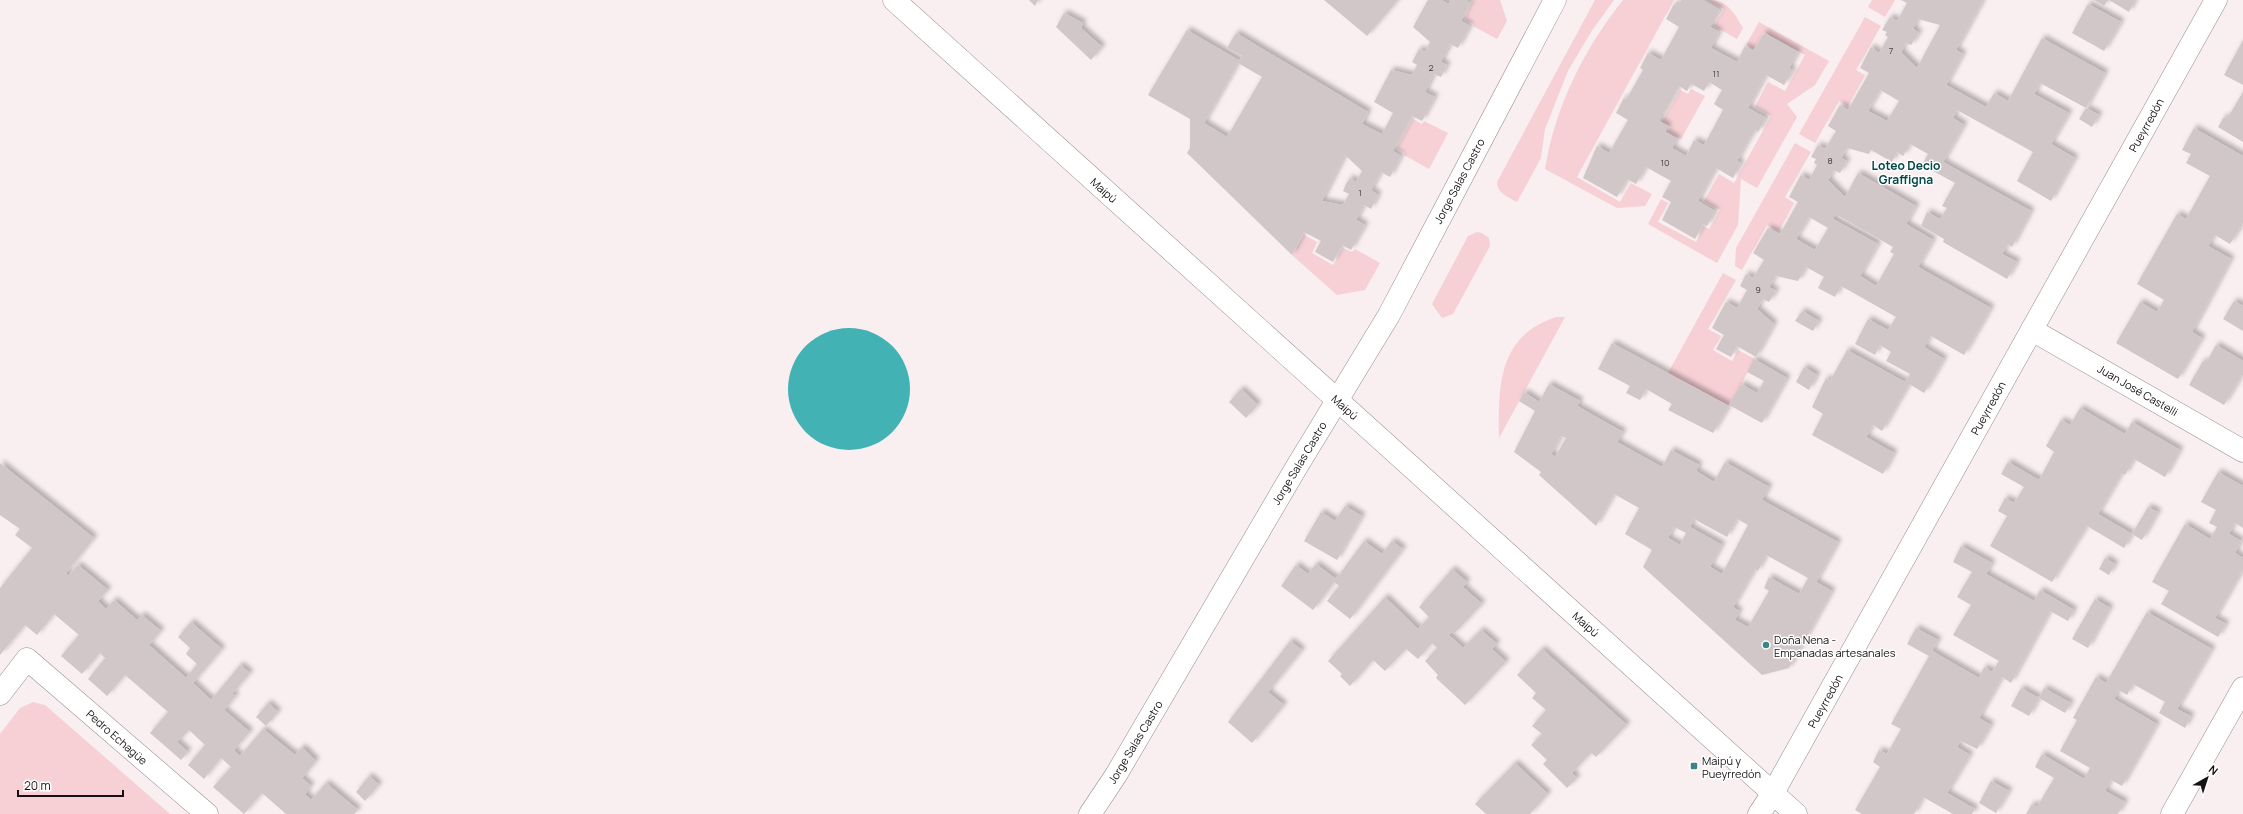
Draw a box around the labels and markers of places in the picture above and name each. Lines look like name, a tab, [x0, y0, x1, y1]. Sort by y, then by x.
place label: Doña Nena - Empanadas artesanales	[1774, 632, 1896, 660]
marker: Doña Nena - Empanadas artesanales	[1761, 640, 1771, 650]
place label: Maipú y Pueyrredón	[1702, 753, 1761, 781]
marker: Maipú y Pueyrredón	[1689, 761, 1699, 771]

